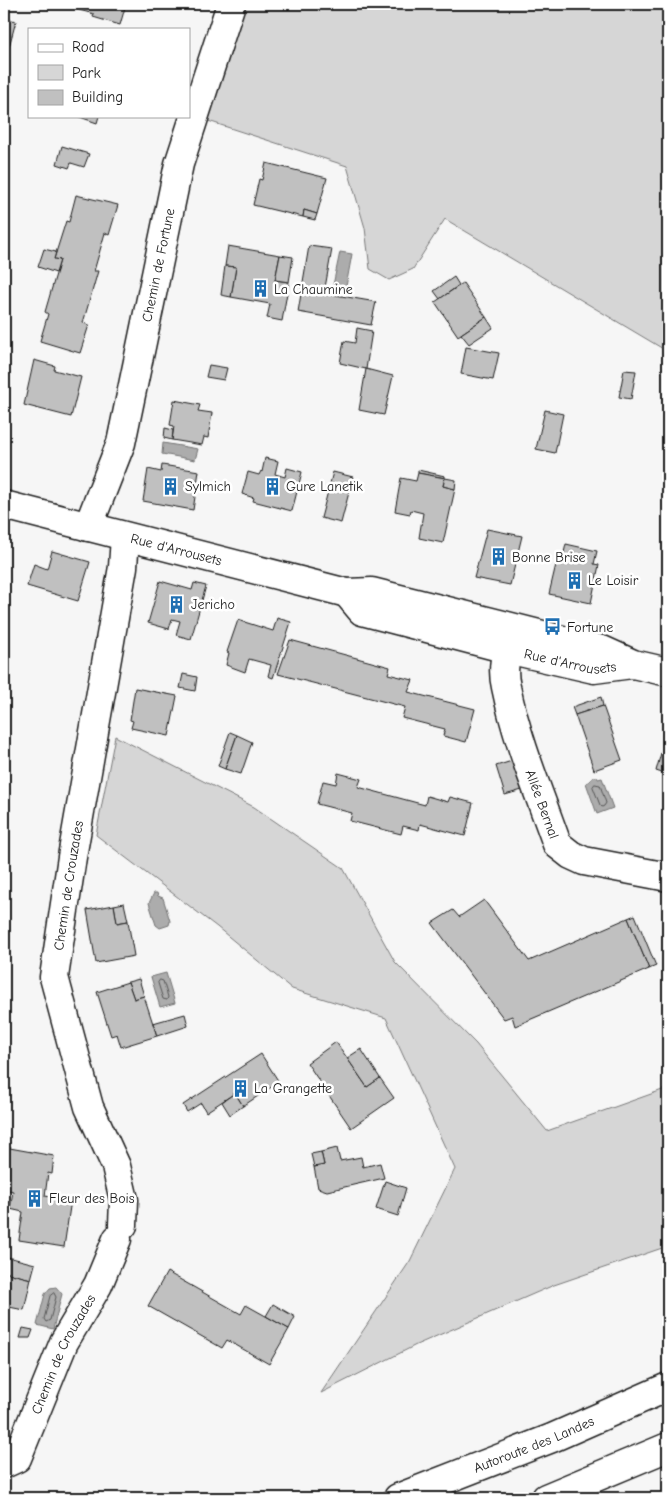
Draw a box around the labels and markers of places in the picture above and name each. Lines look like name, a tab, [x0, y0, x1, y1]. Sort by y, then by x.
building icon: La Chaumine	[250, 279, 270, 299]
place label: La Chaumine	[274, 281, 353, 298]
building icon: Sylmich	[161, 476, 181, 496]
building icon: Gure Lanetik	[262, 476, 282, 496]
place label: Sylmich	[185, 478, 231, 495]
place label: Gure Lanetik	[286, 478, 363, 495]
building icon: Bonne Brise	[488, 547, 508, 567]
place label: Bonne Brise	[512, 549, 585, 566]
building icon: Le Loisir	[564, 570, 584, 590]
place label: Le Loisir	[588, 572, 639, 589]
building icon: Jericho	[167, 594, 187, 614]
place label: Jericho	[191, 596, 235, 613]
bus stop icon: Fortune	[543, 617, 563, 637]
place label: Fortune	[567, 619, 613, 636]
building icon: La Grangette	[230, 1078, 250, 1098]
place label: La Grangette	[254, 1080, 332, 1097]
building icon: Fleur des Bois	[25, 1188, 45, 1208]
place label: Fleur des Bois	[49, 1190, 135, 1207]

